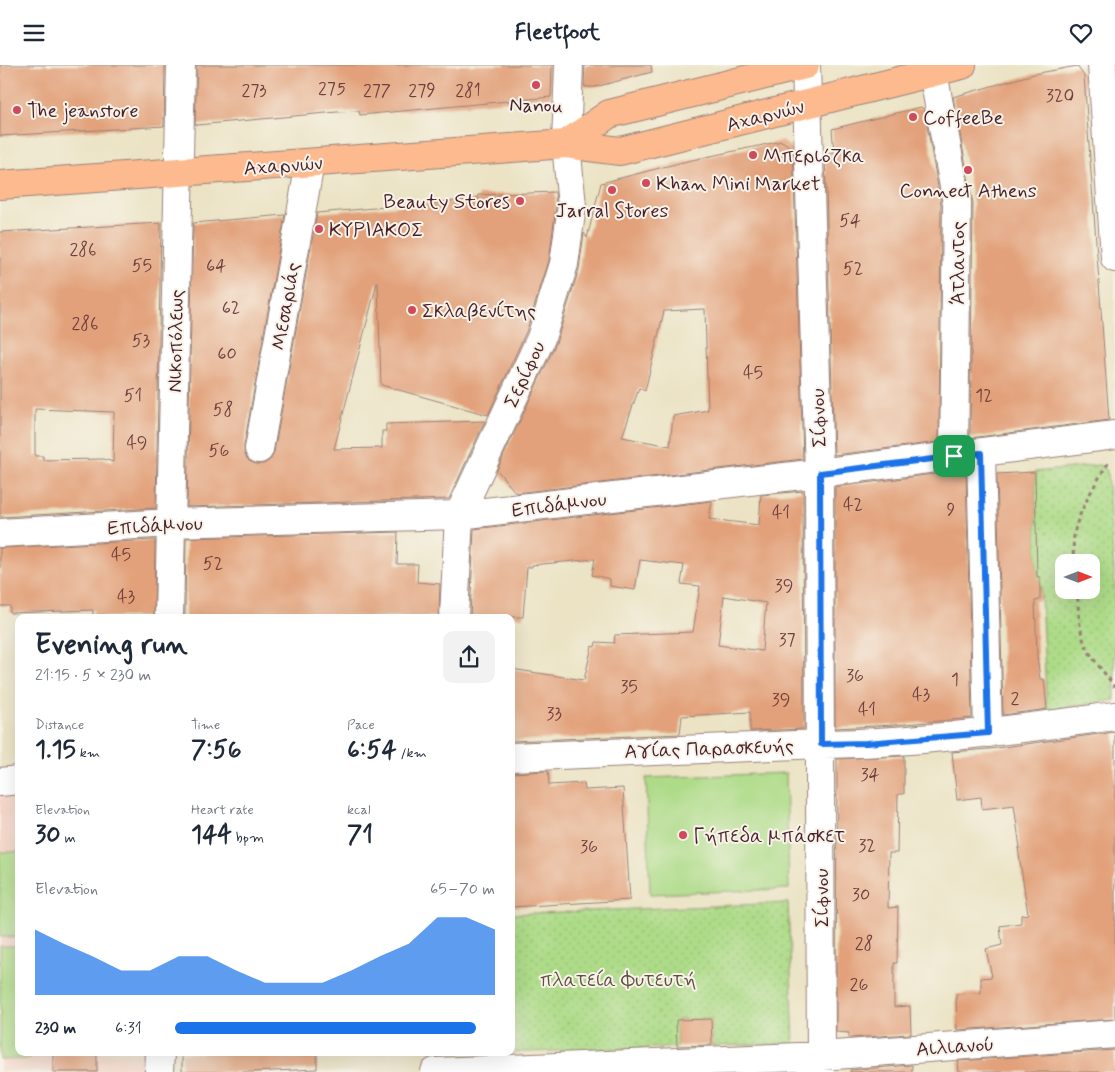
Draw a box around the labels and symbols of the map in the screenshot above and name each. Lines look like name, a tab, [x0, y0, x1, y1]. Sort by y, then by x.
house number: 275	[318, 77, 346, 101]
house number: 273	[241, 79, 267, 103]
house number: 277	[363, 79, 391, 103]
house number: 279	[408, 79, 436, 103]
house number: 281	[455, 79, 481, 103]
marker: Nanou	[530, 79, 542, 91]
house number: 320	[1046, 84, 1074, 108]
place label: Nanou	[509, 93, 563, 120]
street label: Αχαρνών	[724, 94, 807, 139]
place label: The jeanstore	[27, 98, 139, 125]
marker: The jeanstore	[11, 104, 23, 116]
place label: CoffeeBe	[923, 105, 1003, 132]
marker: CoffeeBe	[907, 111, 919, 123]
place label: Μπεριόζκα	[763, 143, 865, 170]
marker: Μπεριόζκα	[747, 149, 759, 161]
street label: Αχαρνών	[243, 150, 324, 183]
marker: Connect Athens	[962, 164, 974, 176]
place label: Khan Mini Market	[656, 171, 820, 198]
marker: Khan Mini Market	[640, 177, 652, 189]
place label: Connect Athens	[899, 178, 1037, 205]
marker: Jarral Stores	[606, 184, 618, 196]
place label: Beauty Stores	[383, 189, 510, 216]
marker: Beauty Stores	[514, 195, 526, 207]
place label: Jarral Stores	[555, 198, 669, 225]
house number: 54	[839, 209, 861, 233]
place label: ΚΥΡΙΑΚΟΣ	[329, 217, 423, 244]
street label: Άτλαντος	[945, 221, 972, 305]
marker: ΚΥΡΙΑΚΟΣ	[313, 223, 325, 235]
house number: 286	[69, 238, 97, 262]
house number: 55	[132, 254, 152, 278]
house number: 64	[206, 254, 226, 278]
house number: 52	[843, 257, 863, 281]
street label: Μεσαριάς	[265, 260, 308, 352]
street label: Νικοπόλεως	[162, 289, 191, 393]
house number: 62	[222, 296, 240, 320]
place label: Σκλαβενίτης	[422, 298, 536, 325]
marker: Σκλαβενίτης	[406, 304, 418, 316]
house number: 286	[71, 312, 99, 336]
house number: 53	[132, 329, 151, 353]
street label: Σερίφου	[498, 337, 552, 412]
house number: 60	[217, 342, 237, 366]
house number: 45	[743, 361, 763, 385]
house number: 51	[124, 384, 142, 408]
house number: 12	[975, 384, 993, 408]
street label: Σίφνου	[805, 388, 834, 448]
house number: 58	[213, 398, 233, 422]
house number: 49	[126, 431, 148, 455]
pin	[933, 435, 975, 477]
house number: 56	[209, 439, 229, 463]
street label: Επιδάμνου	[510, 486, 608, 525]
house number: 42	[843, 493, 863, 517]
house number: 9	[947, 498, 956, 522]
house number: 41	[772, 501, 790, 525]
street label: Επιδάμνου	[107, 511, 203, 542]
house number: 45	[111, 543, 131, 567]
house number: 52	[203, 552, 223, 576]
north arrow	[1055, 554, 1100, 599]
house number: 39	[775, 574, 793, 598]
house number: 43	[117, 585, 135, 609]
house number: 37	[778, 628, 796, 652]
house number: 36	[846, 664, 864, 688]
house number: 1	[951, 668, 959, 692]
house number: 35	[620, 675, 638, 699]
house number: 43	[912, 683, 930, 707]
house number: 2	[1011, 687, 1020, 711]
house number: 39	[772, 688, 790, 712]
house number: 41	[858, 698, 876, 722]
house number: 33	[546, 702, 562, 726]
street label: Αγίας Παρασκευής	[624, 733, 794, 766]
house number: 34	[860, 763, 880, 787]
place label: Γήπεδα μπάσκετ	[693, 823, 845, 850]
marker: Γήπεδα μπάσκετ	[677, 829, 689, 841]
house number: 32	[858, 834, 876, 858]
house number: 36	[580, 835, 598, 859]
street label: Σίφνου	[809, 869, 836, 927]
house number: 30	[852, 883, 870, 907]
house number: 28	[855, 932, 873, 956]
park label: πλατεία Φυτευτή	[540, 967, 696, 994]
house number: 26	[850, 973, 868, 997]
street label: Αιλιανού	[915, 1031, 995, 1064]

